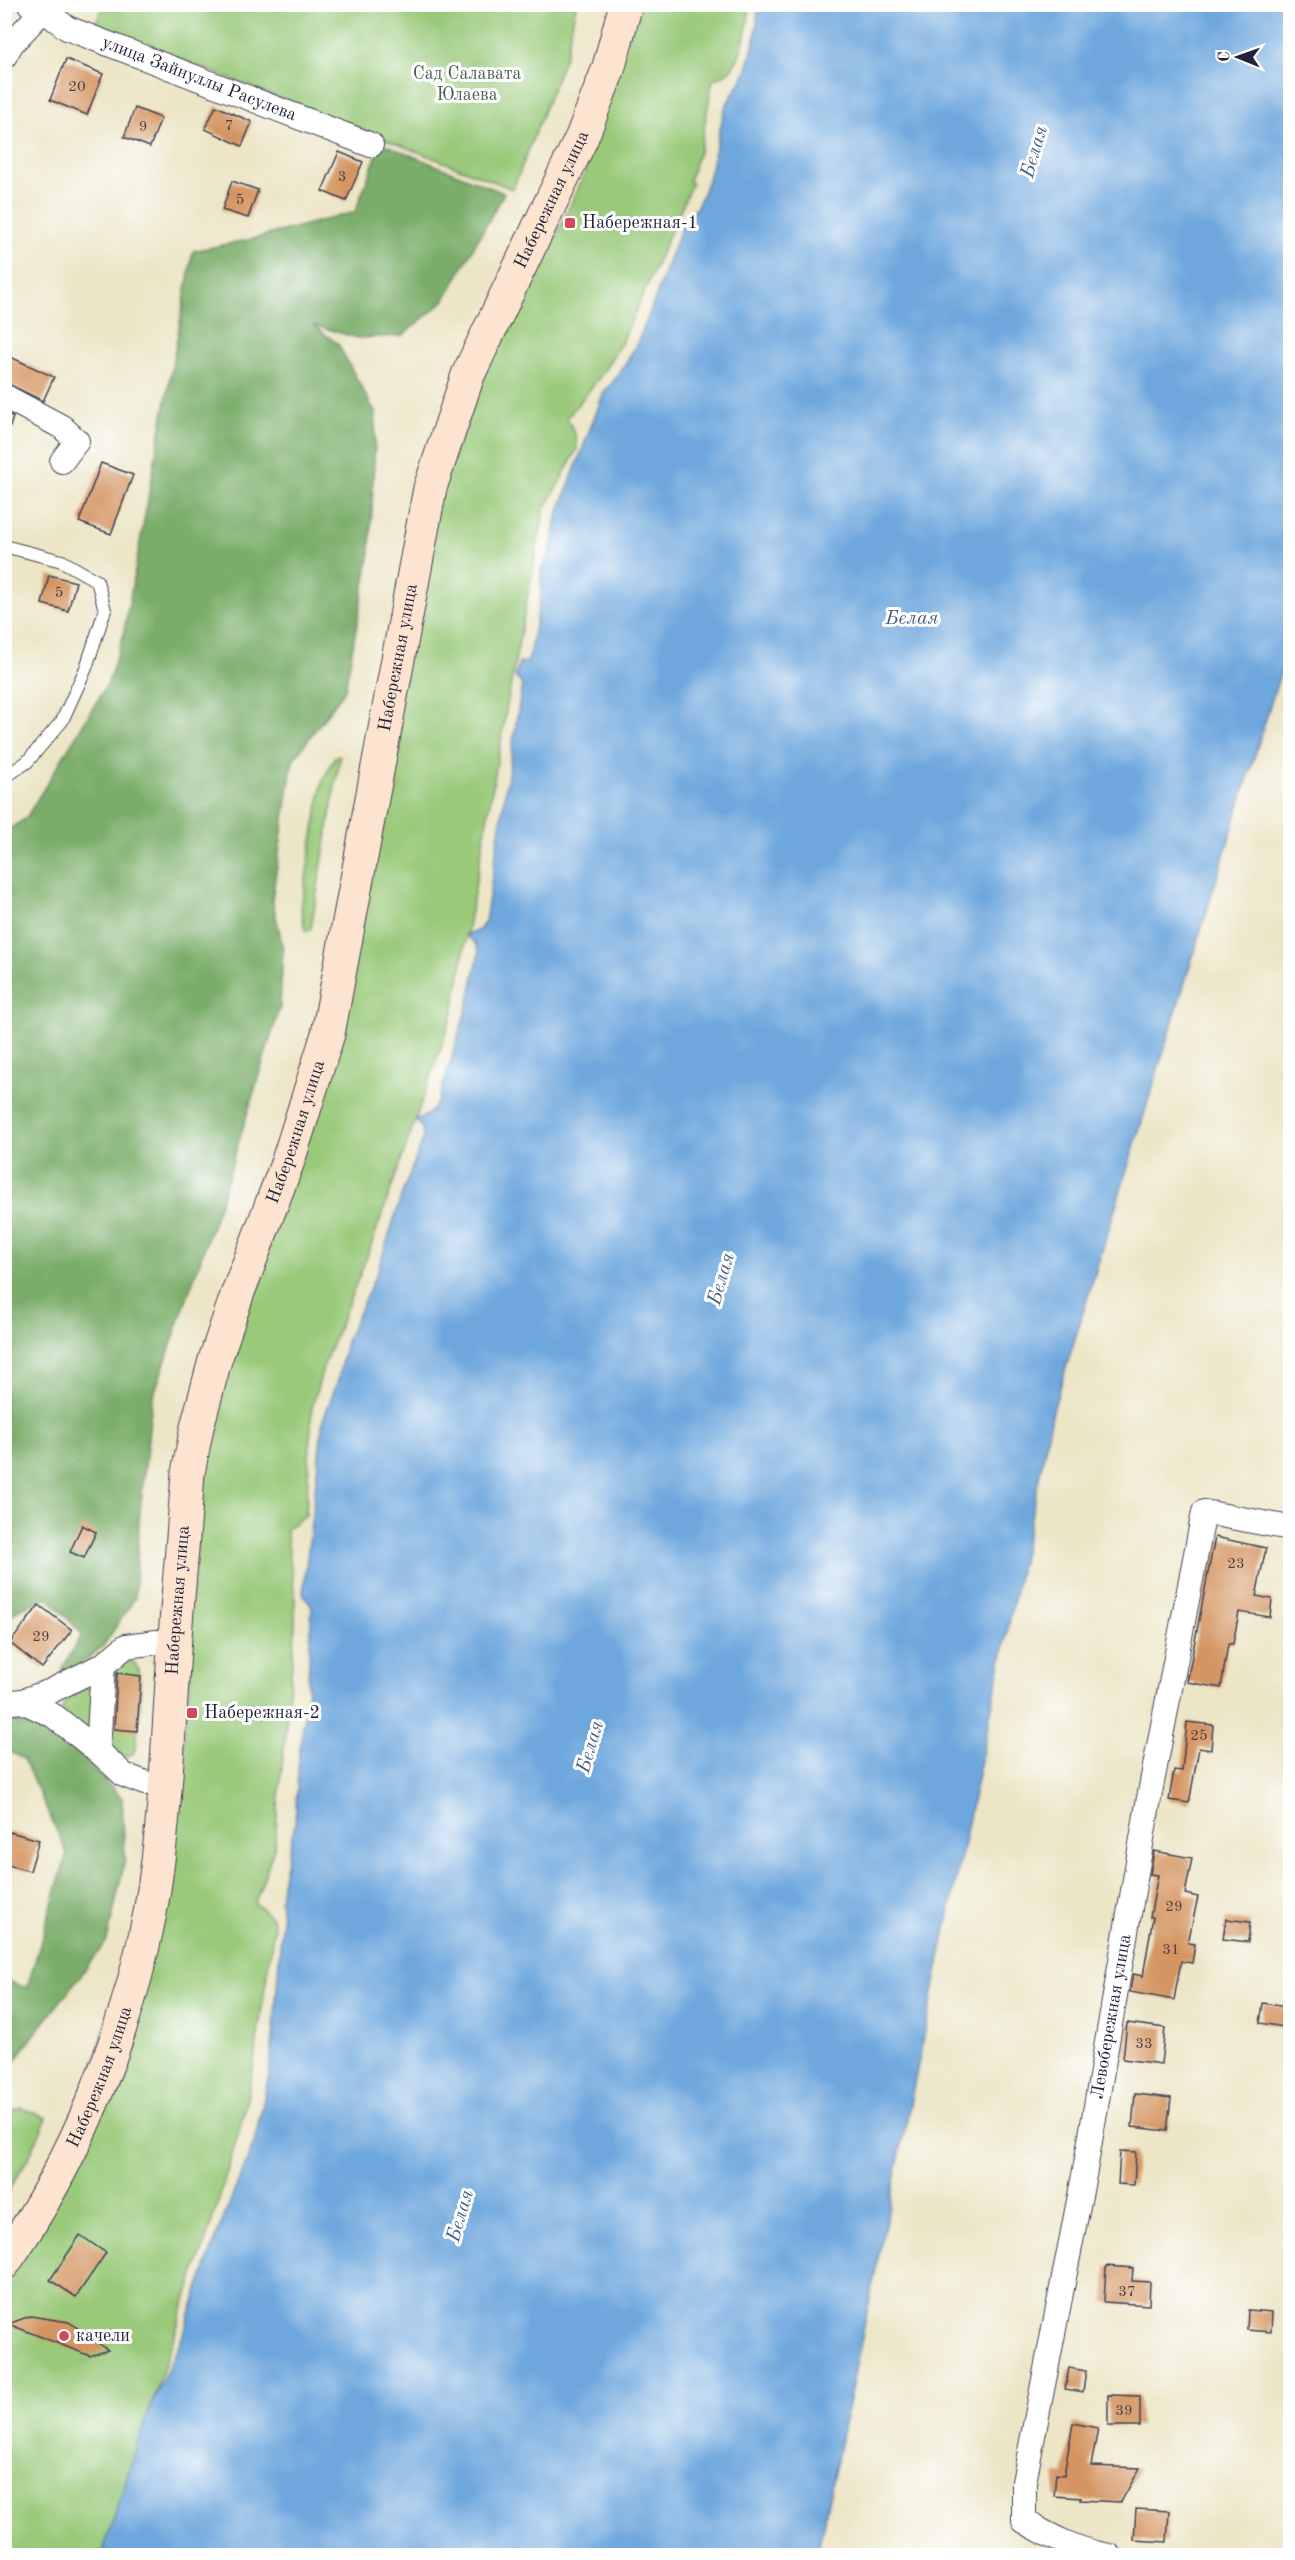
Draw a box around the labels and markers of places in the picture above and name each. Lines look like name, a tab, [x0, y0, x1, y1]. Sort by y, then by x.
place label: Набережная-1	[582, 214, 698, 232]
marker: Набережная-1	[563, 216, 577, 230]
place label: Набережная-2	[204, 1704, 320, 1722]
marker: Набережная-2	[185, 1706, 199, 1720]
place label: качели	[76, 2327, 130, 2345]
marker: качели	[57, 2329, 71, 2343]

